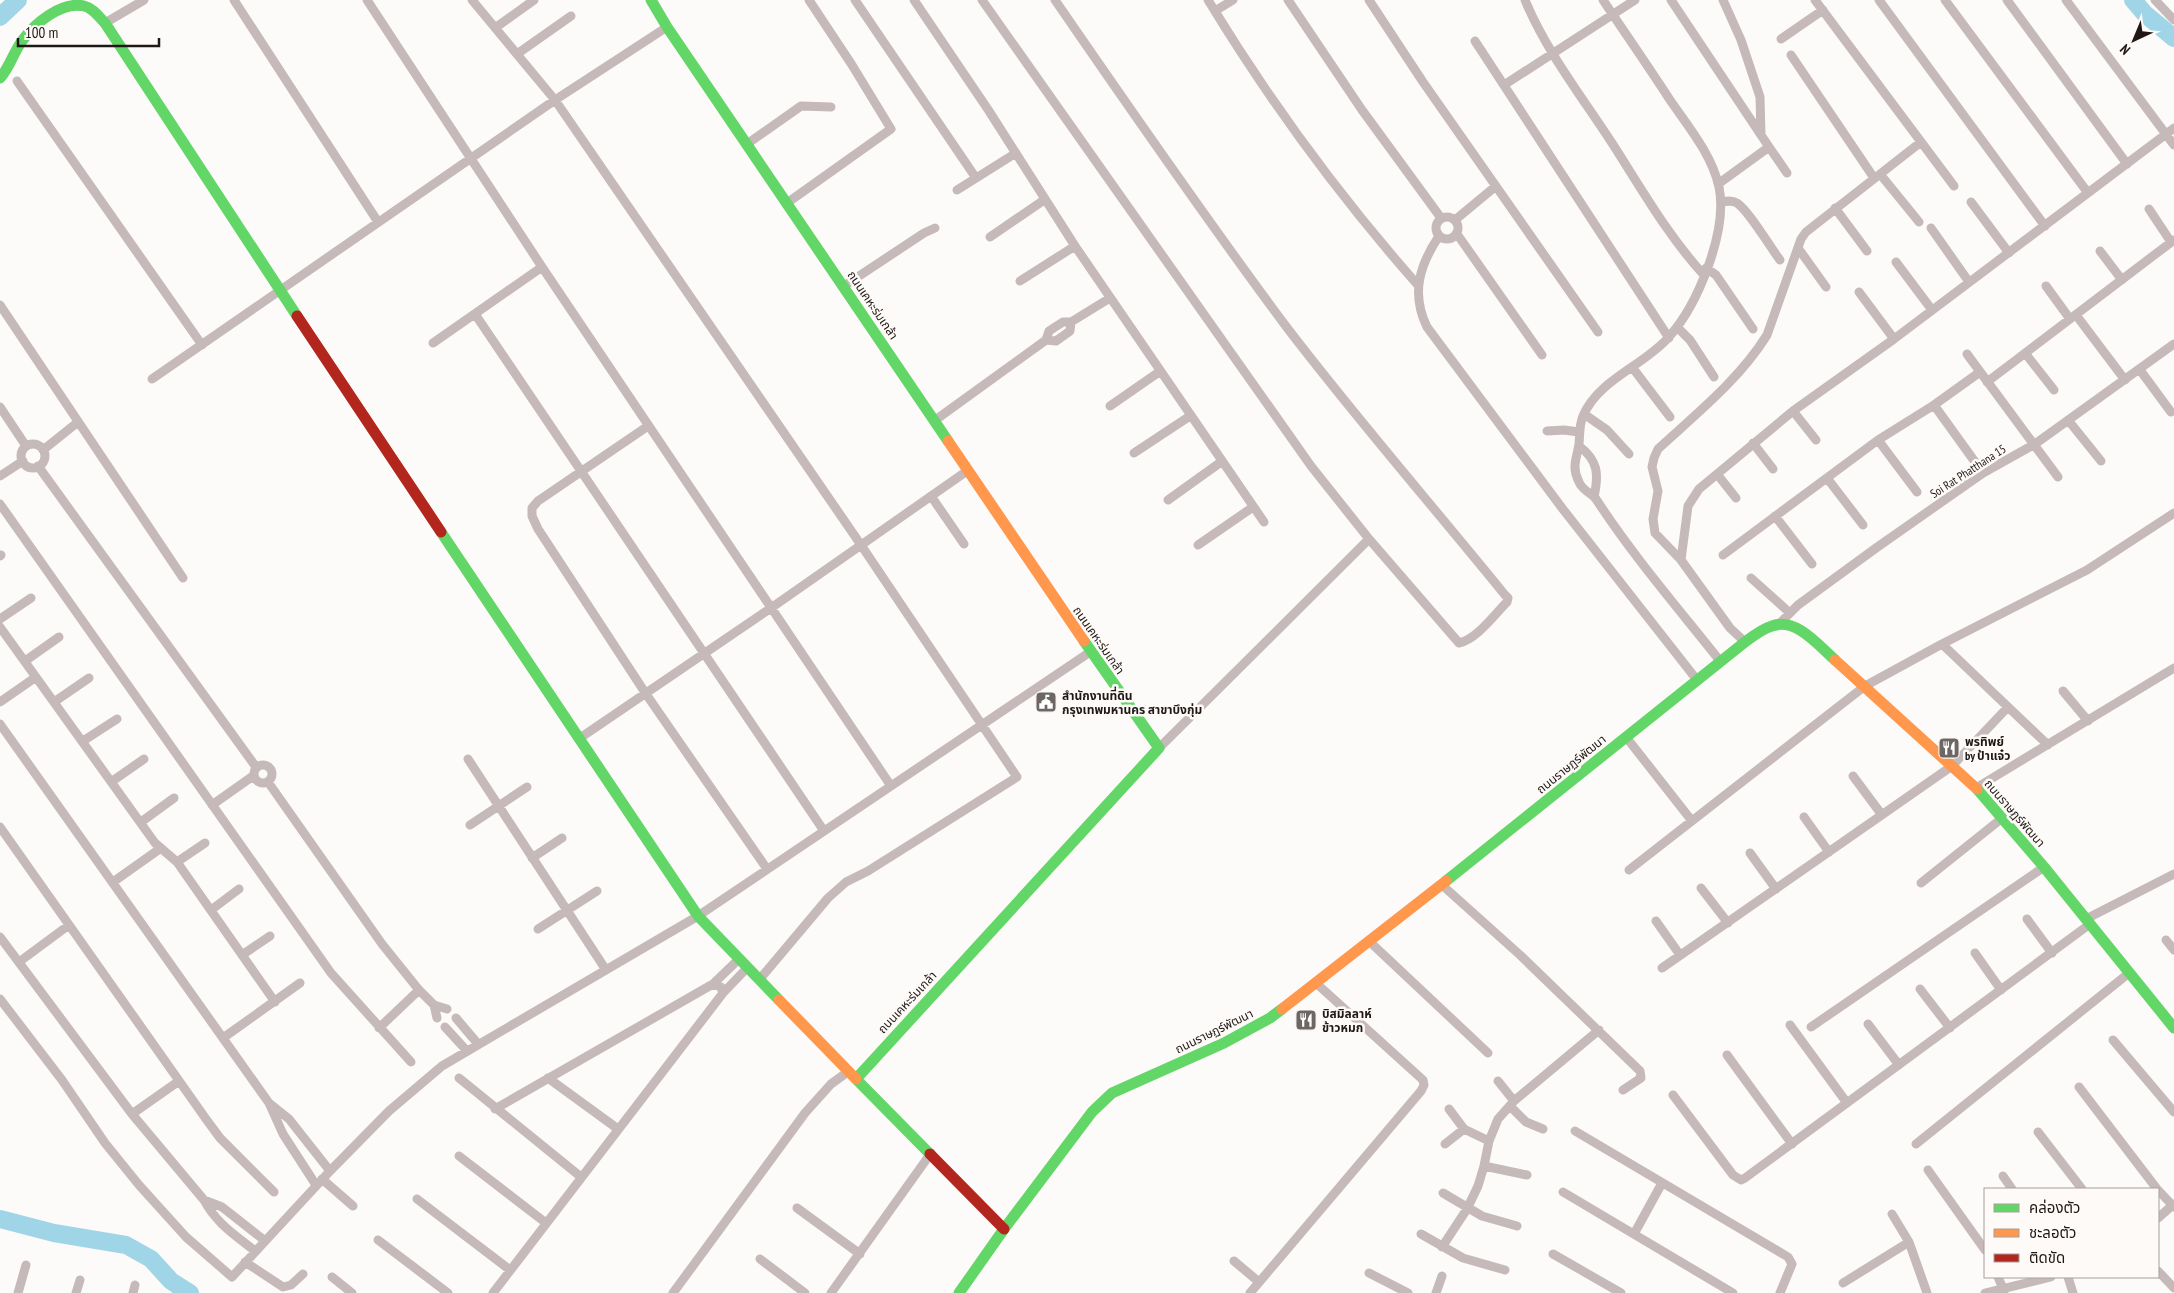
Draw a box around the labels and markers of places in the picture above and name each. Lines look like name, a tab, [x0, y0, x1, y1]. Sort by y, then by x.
place label: สำนักงานที่ดิน กรุงเทพมหานคร สาขาบึงกุ่ม	[1062, 686, 1202, 717]
public building icon: สำนักงานที่ดิน กรุงเทพมหานคร สาขาบึงกุ่ม	[1034, 690, 1058, 714]
place label: พรทิพย์ by ป้าแจ๋ว	[1965, 734, 2010, 763]
restaurant icon: พรทิพย์ by ป้าแจ๋ว	[1937, 736, 1961, 760]
place label: บิสมิลลาห์ ข้าวหมก	[1322, 1006, 1372, 1035]
restaurant icon: บิสมิลลาห์ ข้าวหมก	[1294, 1008, 1318, 1032]

